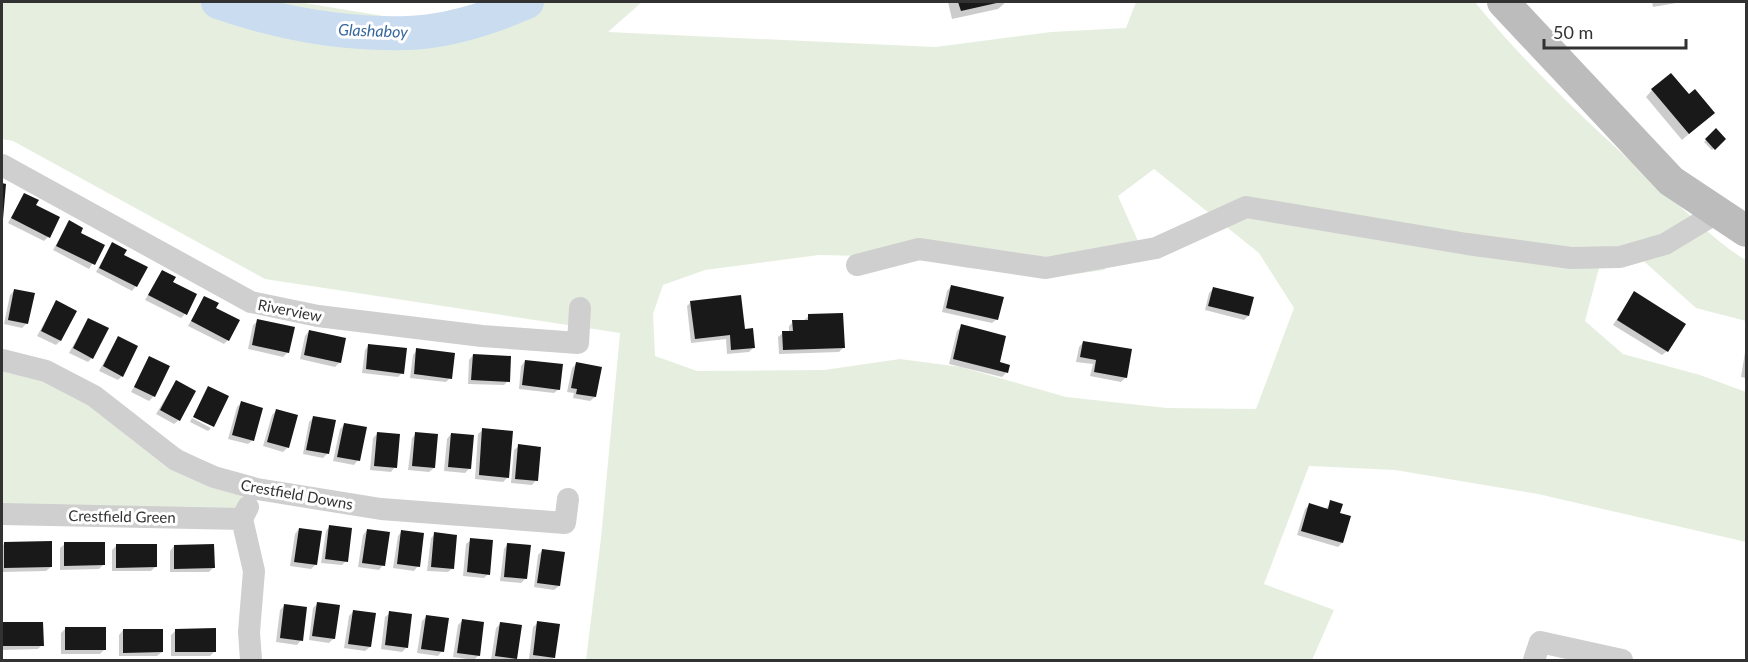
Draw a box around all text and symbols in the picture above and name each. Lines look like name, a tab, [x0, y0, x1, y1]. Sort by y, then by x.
scale bar	[1544, 12, 1686, 50]
water label: Glashaboy	[338, 19, 409, 41]
text: 50 m	[1553, 21, 1593, 43]
street label: Riverview	[256, 295, 324, 325]
street label: Crestfield Downs	[240, 475, 354, 513]
street label: Crestfield Green	[68, 506, 176, 526]

